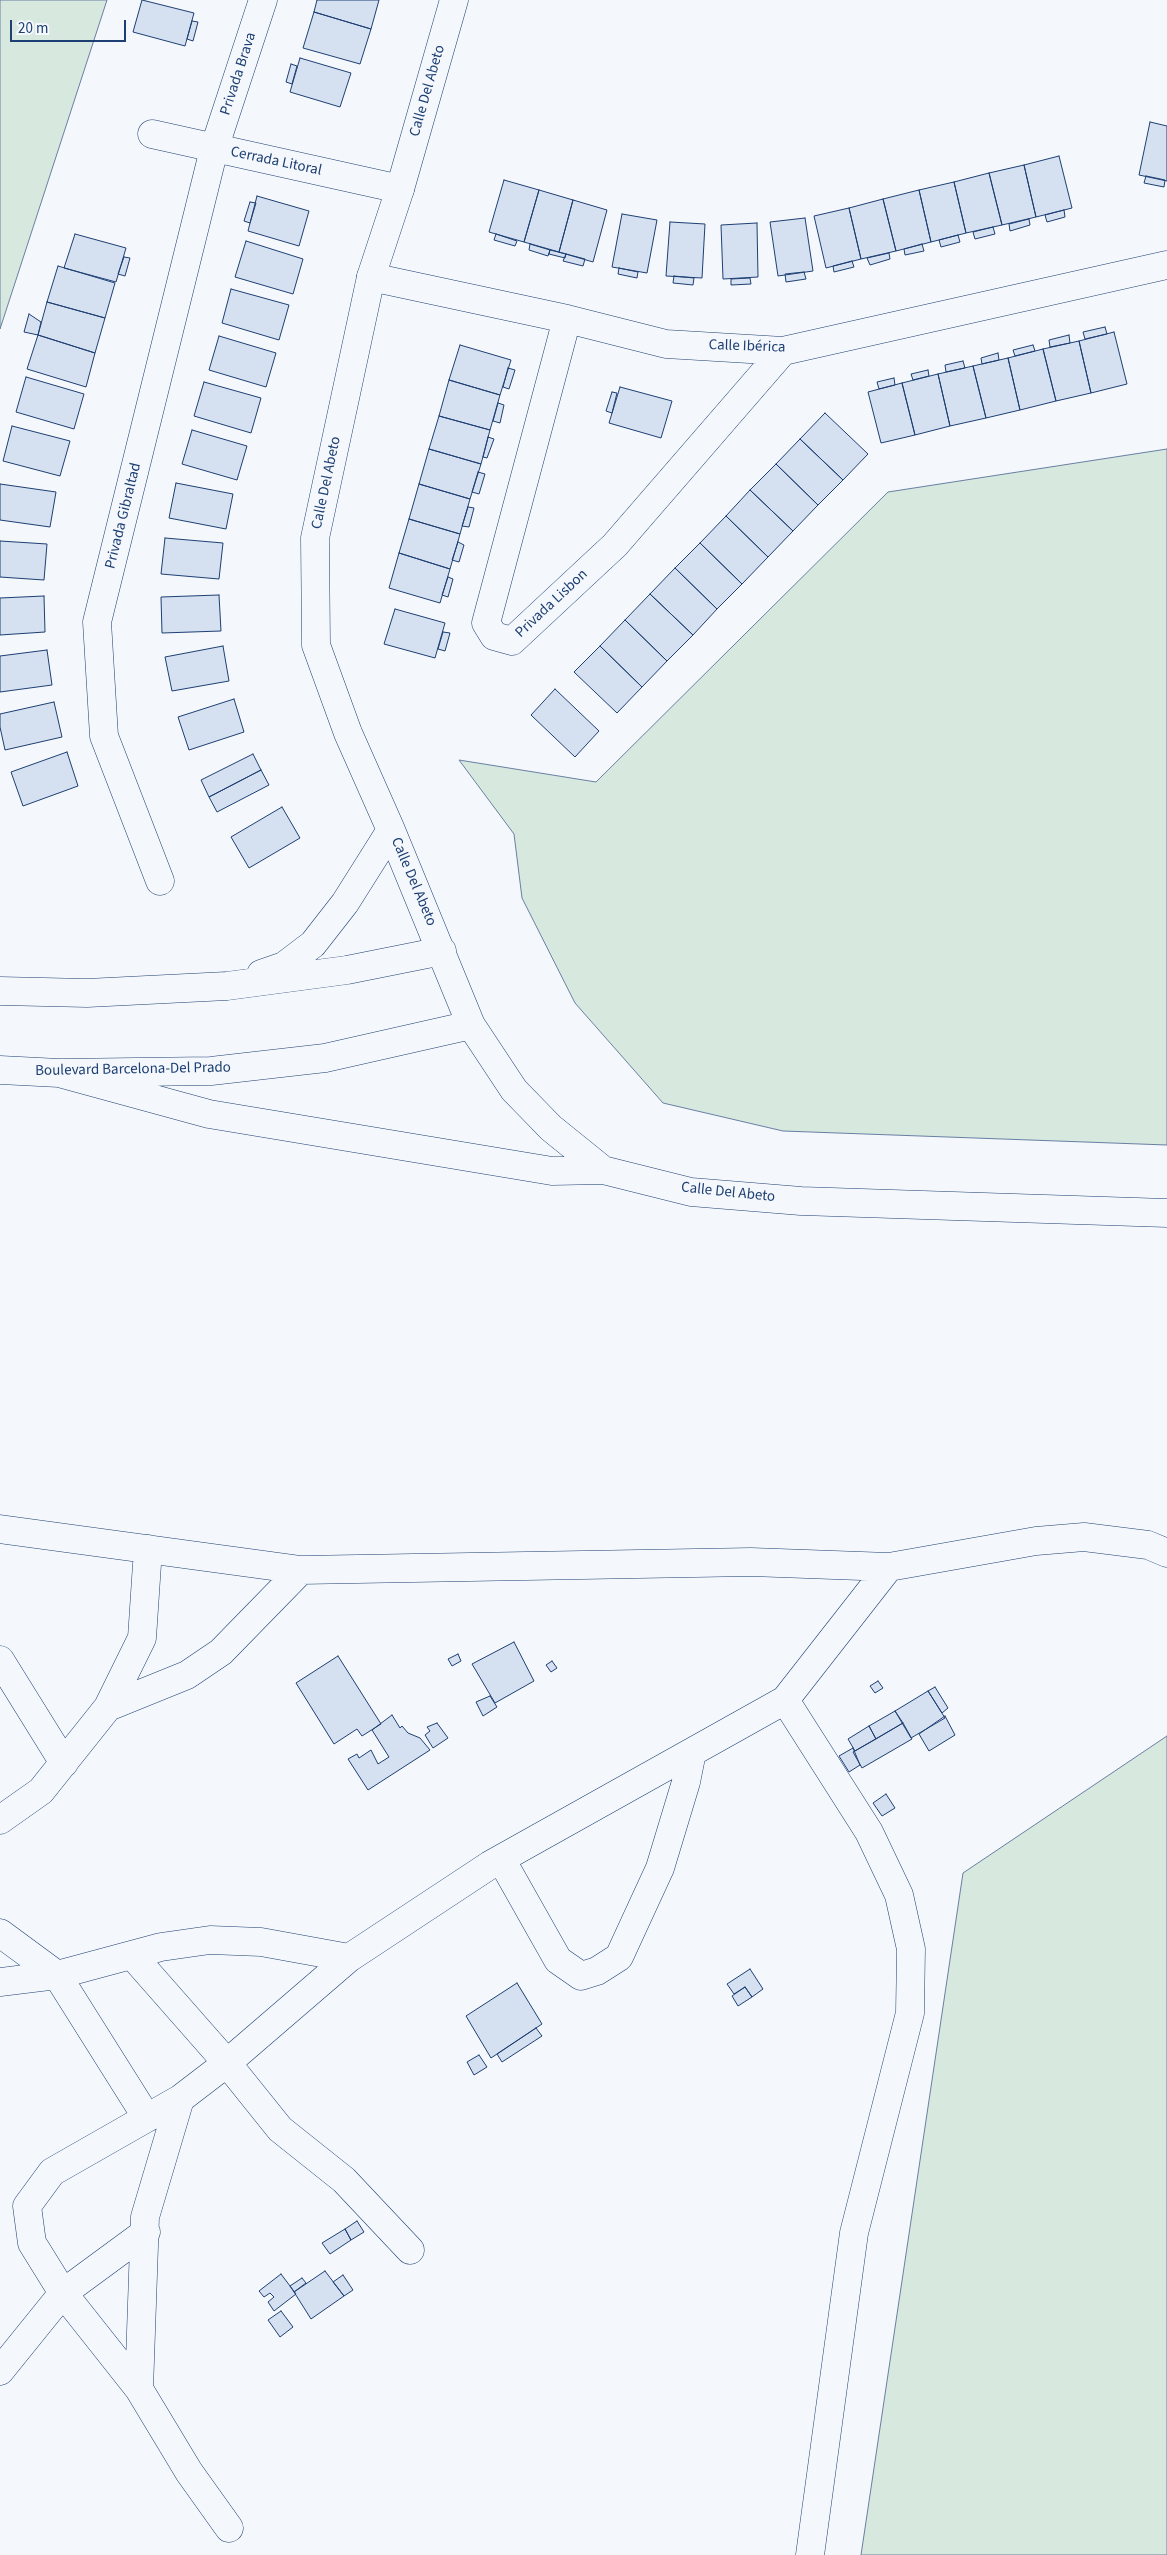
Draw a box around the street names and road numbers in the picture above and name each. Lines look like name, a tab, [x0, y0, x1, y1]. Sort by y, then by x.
street label: Privada Brava	[217, 30, 261, 118]
street label: Calle Del Abeto	[406, 43, 450, 139]
street label: Cerrada Litoral	[229, 144, 323, 180]
street label: Calle Ibérica	[708, 337, 786, 357]
street label: Calle Del Abeto	[308, 435, 346, 531]
street label: Privada Gibraltad	[102, 461, 146, 571]
street label: Privada Lisbon	[512, 566, 592, 642]
street label: Calle Del Abeto	[386, 835, 440, 929]
street label: Boulevard Barcelona-Del Prado	[35, 1059, 231, 1081]
street label: Calle Del Abeto	[680, 1179, 776, 1207]

